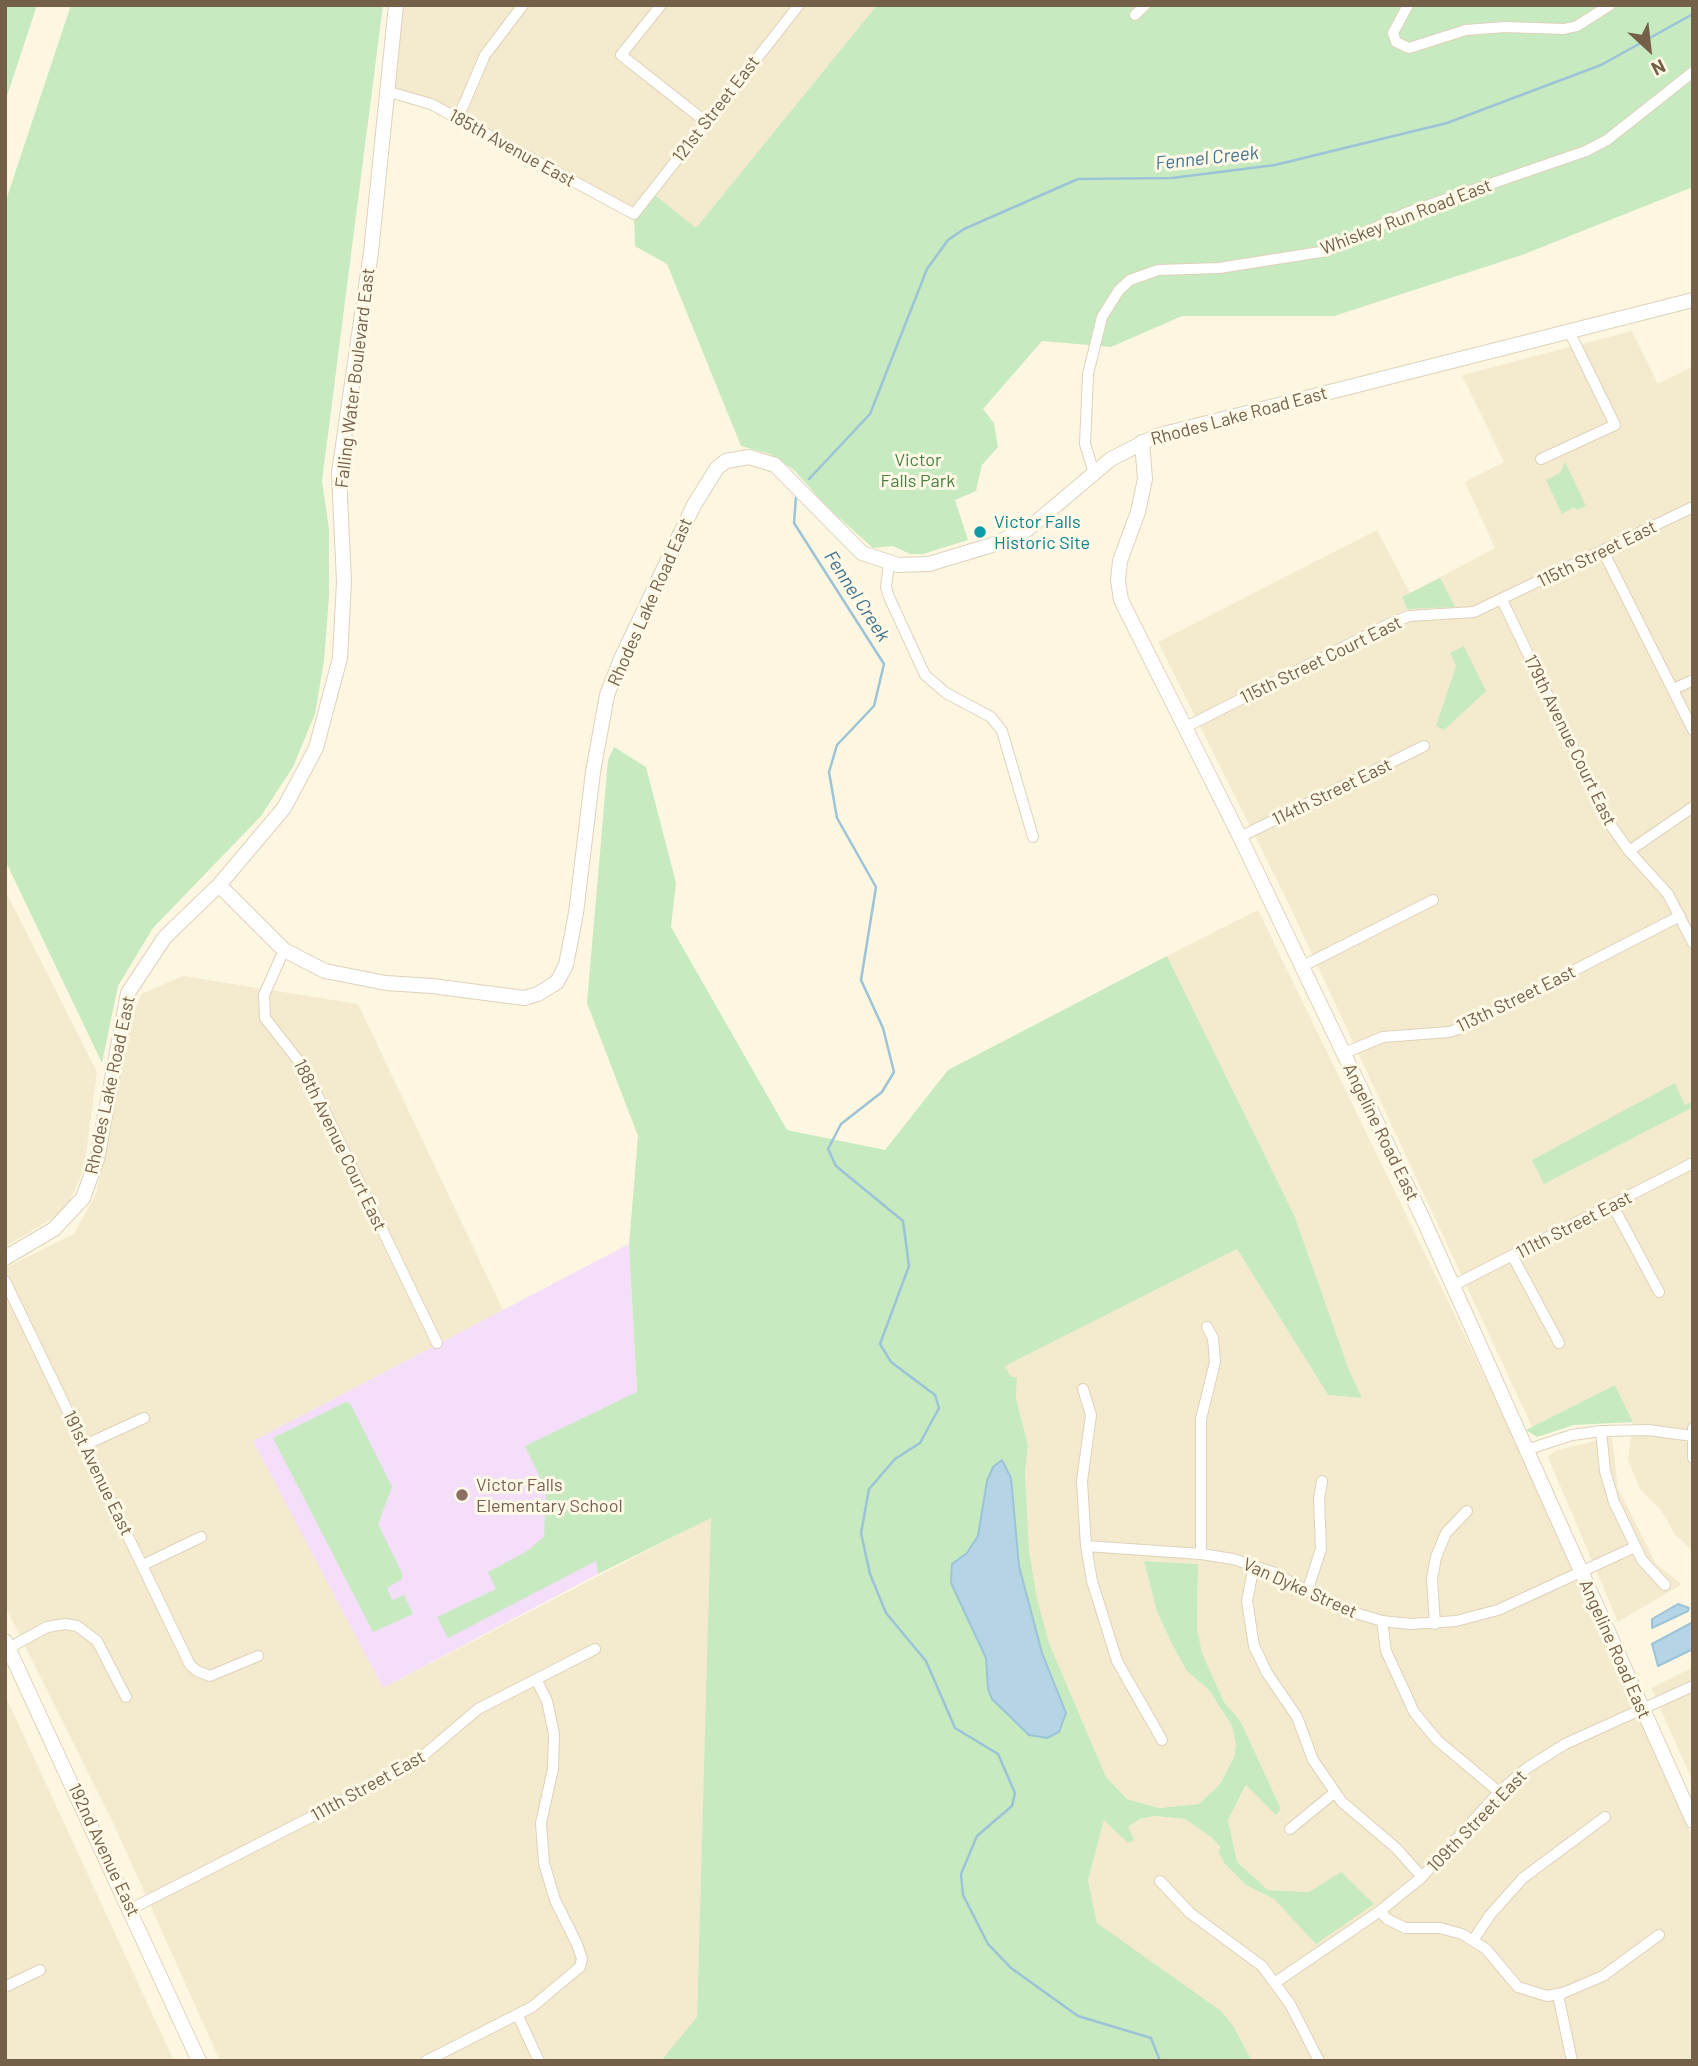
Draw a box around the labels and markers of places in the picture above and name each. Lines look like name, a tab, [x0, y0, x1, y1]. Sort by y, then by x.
place label: Victor Falls Historic Site	[994, 511, 1090, 554]
marker: Victor Falls Historic Site	[972, 524, 988, 540]
place label: Victor Falls Elementary School	[476, 1474, 623, 1516]
marker: Victor Falls Elementary School	[454, 1487, 470, 1503]

